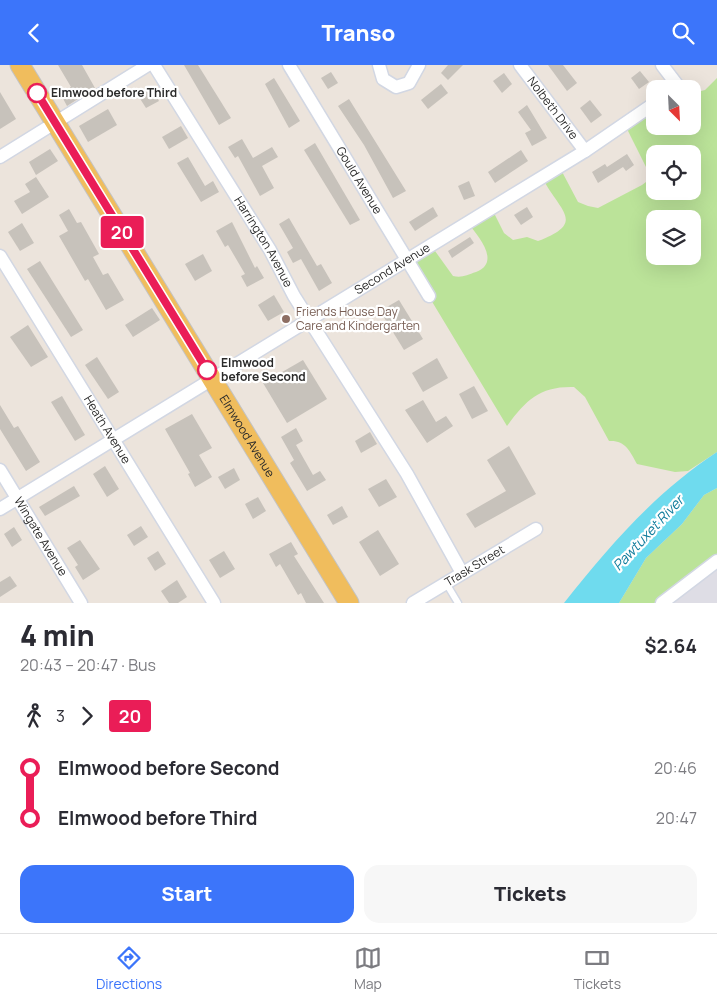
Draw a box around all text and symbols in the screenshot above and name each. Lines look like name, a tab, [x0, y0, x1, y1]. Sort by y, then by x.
text: Transo	[322, 18, 395, 48]
icon: back	[20, 19, 48, 47]
icon: search	[669, 19, 697, 47]
street label: Nolbeth Drive	[524, 73, 582, 143]
north arrow	[646, 80, 701, 135]
map controls	[646, 80, 701, 265]
marker: Elmwood before Third	[27, 83, 47, 103]
place label: Elmwood before Third	[51, 84, 177, 101]
street label: Gould Avenue	[332, 143, 386, 217]
button: locate	[646, 145, 701, 200]
street label: Harrington Avenue	[230, 193, 297, 290]
button: layers	[646, 210, 701, 265]
line badge: 20	[100, 216, 144, 248]
text: 20	[111, 220, 133, 244]
street label: Second Avenue	[351, 239, 433, 298]
place label: Friends House Day Care and Kindergarten	[296, 303, 420, 334]
marker: Friends House Day Care and Kindergarten	[280, 313, 292, 325]
place label: Elmwood before Second	[221, 354, 306, 385]
marker: Elmwood before Second	[197, 360, 217, 380]
street label: Elmwood Avenue	[216, 391, 279, 480]
street label: Heath Avenue	[80, 392, 135, 467]
water label: Pawtuxet River	[608, 490, 689, 574]
street label: Wingate Avenue	[10, 494, 72, 579]
street label: Trask Street	[441, 541, 508, 590]
text: 4 min	[20, 616, 95, 654]
text: $2.64	[645, 633, 697, 659]
text: 20:43 – 20:47 · Bus	[20, 654, 156, 676]
icon: walk	[20, 702, 48, 730]
icon: forward	[73, 702, 101, 730]
text: 20	[119, 704, 141, 728]
text: 3	[56, 705, 65, 727]
text: Elmwood before Second	[58, 755, 280, 781]
text: 20:46	[654, 757, 697, 779]
text: Elmwood before Third	[58, 805, 258, 831]
text: 20:47	[656, 807, 697, 829]
button: Start	[20, 865, 354, 923]
button: Tickets	[364, 865, 697, 923]
tab: Directions	[96, 944, 162, 993]
tab: Map	[354, 944, 382, 993]
tab: Tickets	[574, 944, 621, 993]

